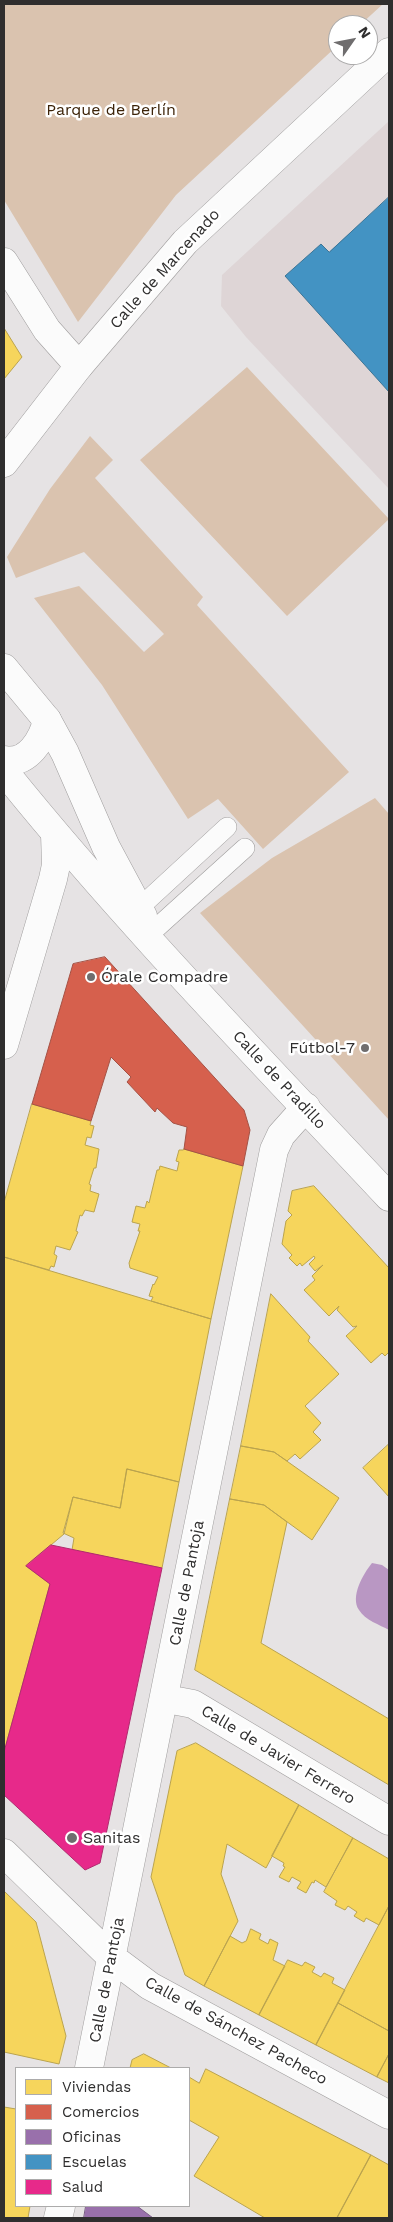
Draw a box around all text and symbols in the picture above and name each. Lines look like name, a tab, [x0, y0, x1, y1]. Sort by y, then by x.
north arrow	[328, 15, 378, 65]
text: N	[355, 24, 374, 41]
park label: Parque de Berlín	[46, 100, 176, 120]
street label: Calle de Marcenado	[106, 205, 224, 333]
place label: Órale Compadre	[101, 967, 228, 987]
marker: Órale Compadre	[85, 971, 97, 983]
street label: Calle de Pradillo	[228, 1027, 330, 1133]
place label: Fútbol-7	[289, 1038, 355, 1058]
marker: Fútbol-7	[359, 1042, 371, 1054]
street label: Calle de Pantoja	[165, 1519, 209, 1647]
street label: Calle de Javier Ferrero	[197, 1701, 359, 1809]
place label: Sanitas	[83, 1828, 141, 1848]
marker: Sanitas	[65, 1831, 79, 1845]
street label: Calle de Pantoja	[85, 1916, 129, 2044]
street label: Calle de Sánchez Pacheco	[141, 1973, 331, 2089]
legend	[15, 2067, 190, 2207]
text: Viviendas	[62, 2078, 131, 2096]
text: Comercios	[62, 2103, 139, 2121]
text: Oficinas	[62, 2128, 121, 2146]
text: Escuelas	[62, 2153, 127, 2171]
text: Salud	[62, 2178, 103, 2196]

